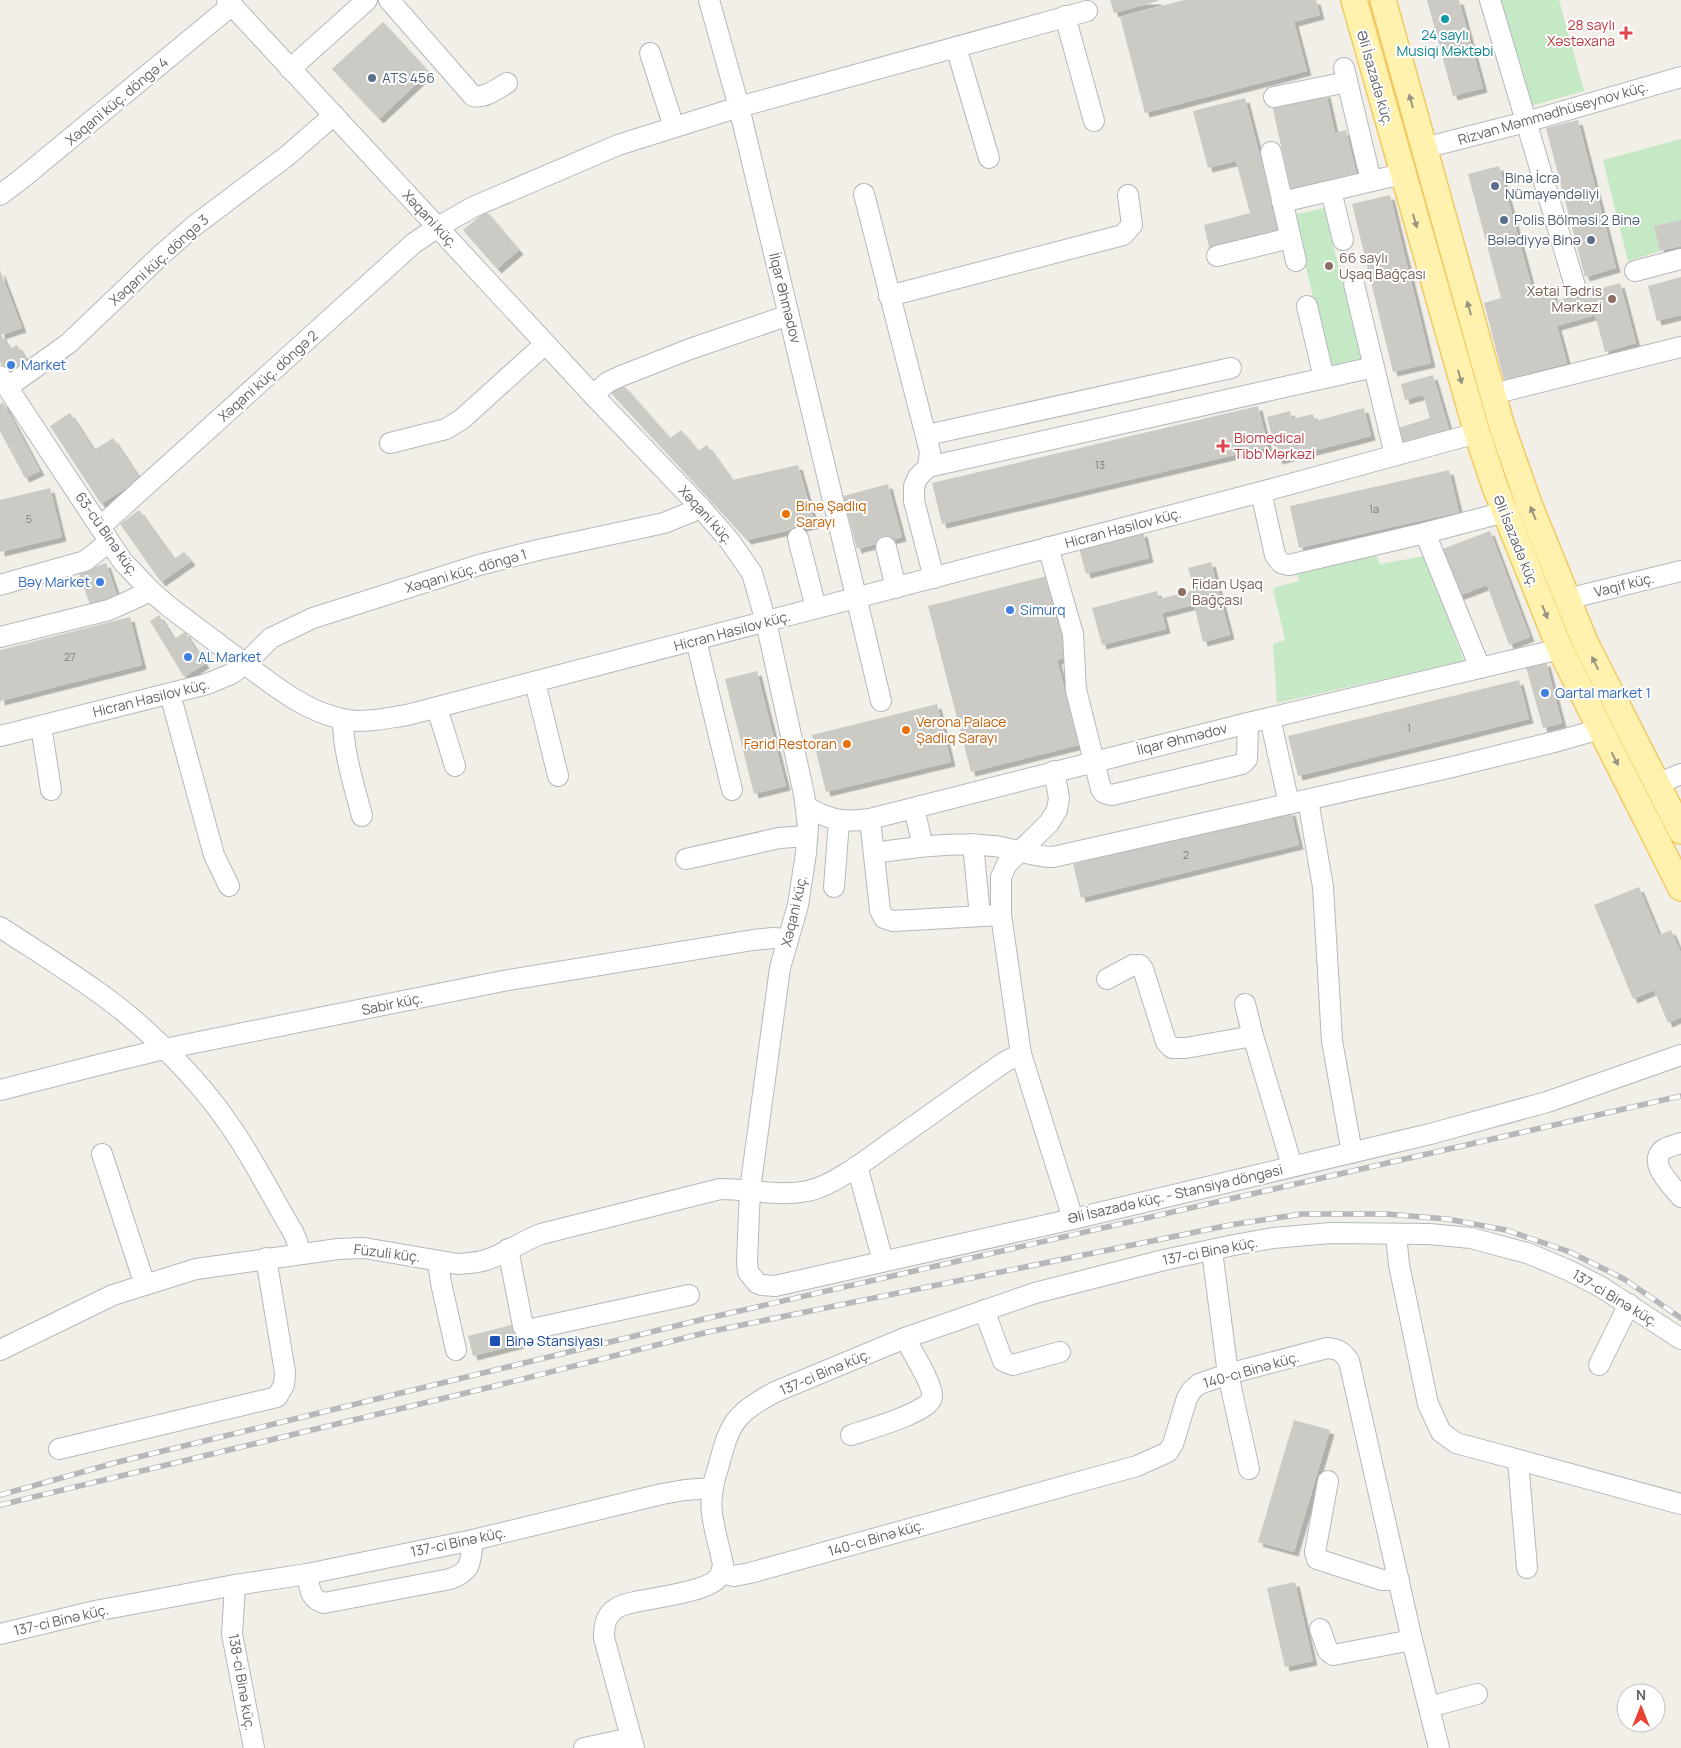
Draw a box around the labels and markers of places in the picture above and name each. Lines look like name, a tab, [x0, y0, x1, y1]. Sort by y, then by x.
marker: 24 saylı Musiqi Məktəbi	[1439, 13, 1451, 25]
place label: 28 saylı Xəstəxana	[1547, 15, 1615, 50]
place label: 24 saylı Musiqi Məktəbi	[1396, 25, 1494, 60]
marker: 28 saylı Xəstəxana	[1619, 26, 1633, 40]
place label: ATS 456	[382, 68, 435, 87]
marker: ATS 456	[366, 72, 378, 84]
place label: Binǝ İcra Nümayəndəliyi	[1505, 168, 1599, 203]
marker: Binǝ İcra Nümayəndəliyi	[1489, 180, 1501, 192]
place label: Polis Bölməsi 2 Binə	[1514, 210, 1640, 229]
marker: Polis Bölməsi 2 Binə	[1498, 214, 1510, 226]
place label: Bələdiyyə Binə	[1487, 230, 1581, 249]
marker: Bələdiyyə Binə	[1585, 234, 1597, 246]
place label: 66 saylı Uşaq Bağçası	[1339, 248, 1426, 283]
marker: 66 saylı Uşaq Bağçası	[1323, 260, 1335, 272]
place label: Xətai Tədris Mərkəzi	[1527, 281, 1602, 316]
marker: Xətai Tədris Mərkəzi	[1606, 293, 1618, 305]
place label: Market	[21, 355, 67, 374]
marker: Market	[5, 359, 17, 371]
place label: Biomedical Tibb Mərkəzi	[1234, 428, 1315, 463]
marker: Biomedical Tibb Mərkəzi	[1216, 439, 1230, 453]
place label: Binə Şadlıq Sarayı	[796, 496, 867, 531]
marker: Binə Şadlıq Sarayı	[780, 508, 792, 520]
place label: Bəy Market	[18, 572, 90, 591]
place label: Fidan Uşaq Bağçası	[1192, 574, 1263, 609]
marker: Bəy Market	[94, 576, 106, 588]
marker: Fidan Uşaq Bağçası	[1176, 586, 1188, 598]
place label: Simurq	[1020, 600, 1065, 619]
marker: Simurq	[1004, 604, 1016, 616]
place label: AL Market	[198, 647, 262, 666]
marker: AL Market	[182, 651, 194, 663]
place label: Qartal market 1	[1555, 683, 1651, 702]
marker: Qartal market 1	[1539, 687, 1551, 699]
place label: Verona Palace Şadlıq Sarayı	[916, 712, 1007, 747]
marker: Verona Palace Şadlıq Sarayı	[900, 724, 912, 736]
place label: Fərid Restoran	[744, 734, 837, 753]
marker: Fərid Restoran	[841, 738, 853, 750]
place label: Binǝ Stansiyası	[506, 1331, 603, 1350]
marker: Binǝ Stansiyası	[488, 1334, 502, 1348]

